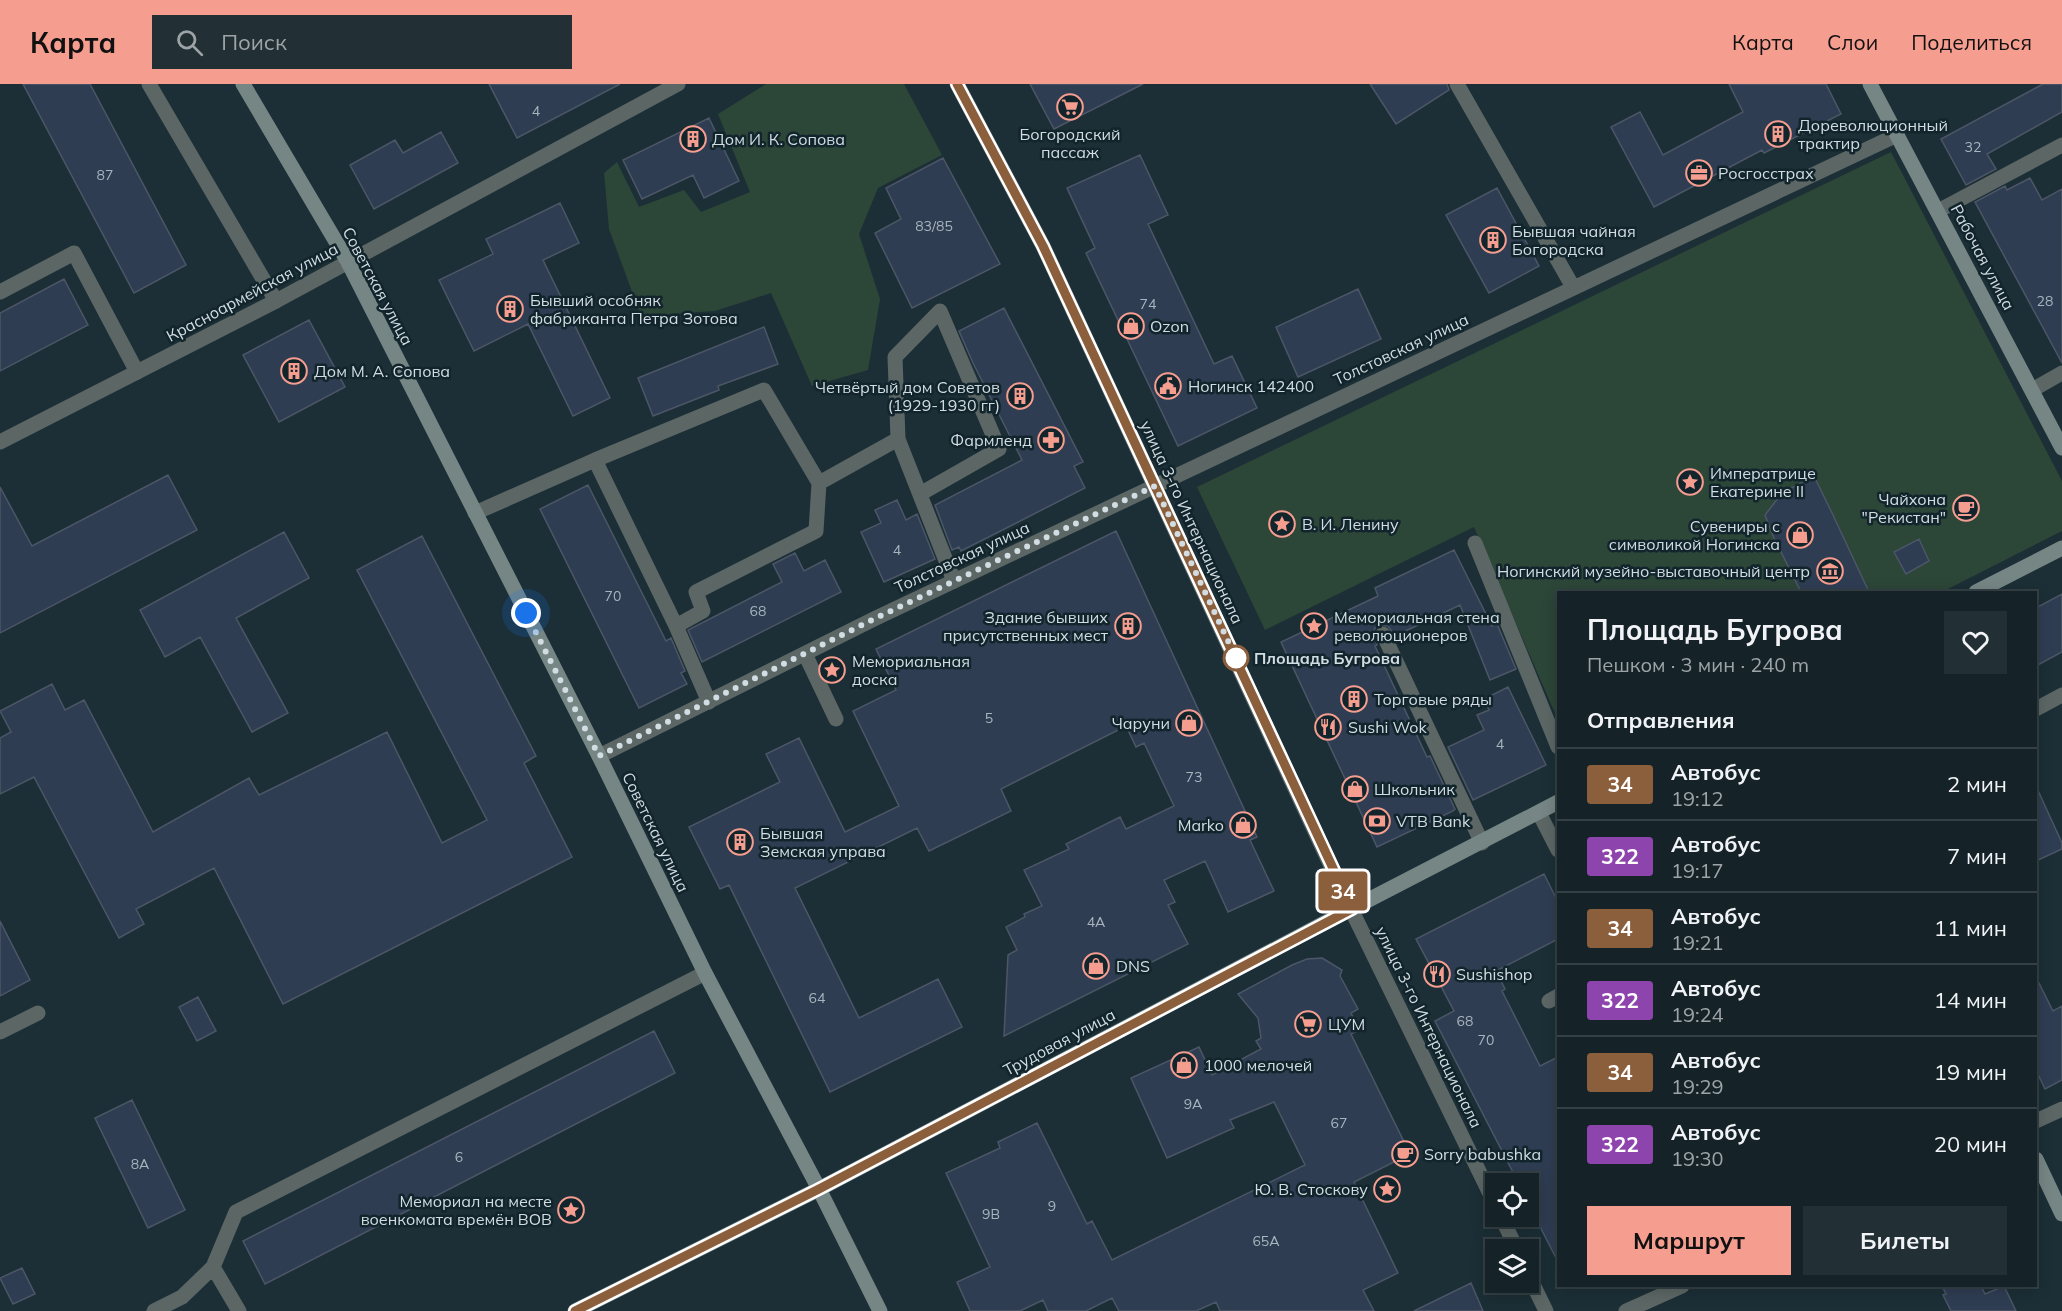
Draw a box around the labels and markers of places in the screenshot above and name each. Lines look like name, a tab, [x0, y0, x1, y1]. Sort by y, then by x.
supermarket icon: Богородский пассаж	[1055, 92, 1085, 122]
place label: Дореволюционный трактир	[1798, 115, 1948, 153]
building icon: Дореволюционный трактир	[1763, 119, 1793, 149]
building icon: Дом И. К. Сопова	[678, 124, 708, 154]
place label: Богородский пассаж	[1019, 124, 1121, 162]
place label: Дом И. К. Сопова	[712, 129, 845, 149]
office icon: Росгосстрах	[1684, 158, 1714, 188]
place label: Росгосстрах	[1718, 163, 1814, 183]
place label: Бывшая чайная Богородска	[1512, 221, 1636, 259]
building icon: Бывшая чайная Богородска	[1478, 225, 1508, 255]
place label: Бывший особняк фабриканта Петра Зотова	[530, 290, 738, 328]
building icon: Бывший особняк фабриканта Петра Зотова	[495, 294, 525, 324]
shop icon: Ozon	[1116, 311, 1146, 341]
place label: Ozon	[1150, 316, 1189, 336]
building icon: Дом М. А. Сопова	[279, 356, 309, 386]
place label: Дом М. А. Сопова	[314, 361, 450, 381]
public building icon: Ногинск 142400	[1153, 371, 1183, 401]
place label: Ногинск 142400	[1188, 376, 1314, 396]
place label: Четвёртый дом Советов (1929-1930 гг)	[815, 377, 1000, 415]
building icon: Четвёртый дом Советов (1929-1930 гг)	[1005, 381, 1035, 411]
pharmacy icon: Фармленд	[1036, 425, 1066, 455]
place label: Фармленд	[950, 430, 1032, 450]
place label: Императрице Екатерине II	[1710, 463, 1816, 501]
place icon: Императрице Екатерине II	[1675, 467, 1705, 497]
place label: Чайхона "Рекистан"	[1862, 489, 1946, 527]
cafe icon: Чайхона "Рекистан"	[1951, 493, 1981, 523]
place icon: В. И. Ленину	[1267, 509, 1297, 539]
place label: В. И. Ленину	[1302, 514, 1399, 534]
place label: Сувениры с символикой Ногинска	[1609, 516, 1780, 554]
shop icon: Сувениры с символикой Ногинска	[1785, 520, 1815, 550]
museum icon: Ногинский музейно-выставочный центр	[1815, 556, 1845, 586]
place label: Ногинский музейно-выставочный центр	[1497, 561, 1810, 581]
place label: Здание бывших присутственных мест	[943, 607, 1109, 645]
place label: Мемориальная стена революционеров	[1334, 607, 1500, 645]
building icon: Здание бывших присутственных мест	[1113, 611, 1143, 641]
place icon: Мемориальная стена революционеров	[1299, 611, 1329, 641]
marker: Площадь Бугрова	[1223, 645, 1249, 671]
place label: Площадь Бугрова	[1254, 648, 1400, 668]
place label: Мемориальная доска	[852, 651, 970, 689]
place icon: Мемориальная доска	[817, 655, 847, 685]
building icon: Торговые ряды	[1339, 684, 1369, 714]
place label: Торговые ряды	[1374, 689, 1492, 709]
shop icon: Чаруни	[1174, 708, 1204, 738]
restaurant icon: Sushi Wok	[1313, 712, 1343, 742]
place label: Чаруни	[1112, 713, 1170, 733]
place label: Sushi Wok	[1348, 717, 1427, 737]
shop icon: Школьник	[1340, 774, 1370, 804]
place label: Школьник	[1374, 779, 1455, 799]
bank icon: VTB Bank	[1362, 806, 1392, 836]
shop icon: Marko	[1228, 810, 1258, 840]
place label: VTB Bank	[1396, 811, 1471, 831]
place label: Marko	[1178, 815, 1224, 835]
place label: Бывшая Земская управа	[760, 823, 886, 861]
building icon: Бывшая Земская управа	[725, 827, 755, 857]
shop icon: DNS	[1081, 951, 1111, 981]
place label: DNS	[1116, 956, 1150, 976]
restaurant icon: Sushishop	[1422, 959, 1452, 989]
place label: Sushishop	[1456, 964, 1532, 984]
supermarket icon: ЦУМ	[1293, 1009, 1323, 1039]
place label: ЦУМ	[1328, 1014, 1365, 1034]
shop icon: 1000 мелочей	[1169, 1050, 1199, 1080]
place label: 1000 мелочей	[1204, 1055, 1312, 1075]
cafe icon: Sorry babushka	[1390, 1139, 1420, 1169]
place label: Sorry babushka	[1424, 1144, 1541, 1164]
place icon: Ю. В. Стоскову	[1372, 1174, 1402, 1204]
place label: Ю. В. Стоскову	[1254, 1179, 1368, 1199]
place label: Мемориал на месте военкомата времён ВОВ	[361, 1191, 552, 1229]
place icon: Мемориал на месте военкомата времён ВОВ	[556, 1195, 586, 1225]

